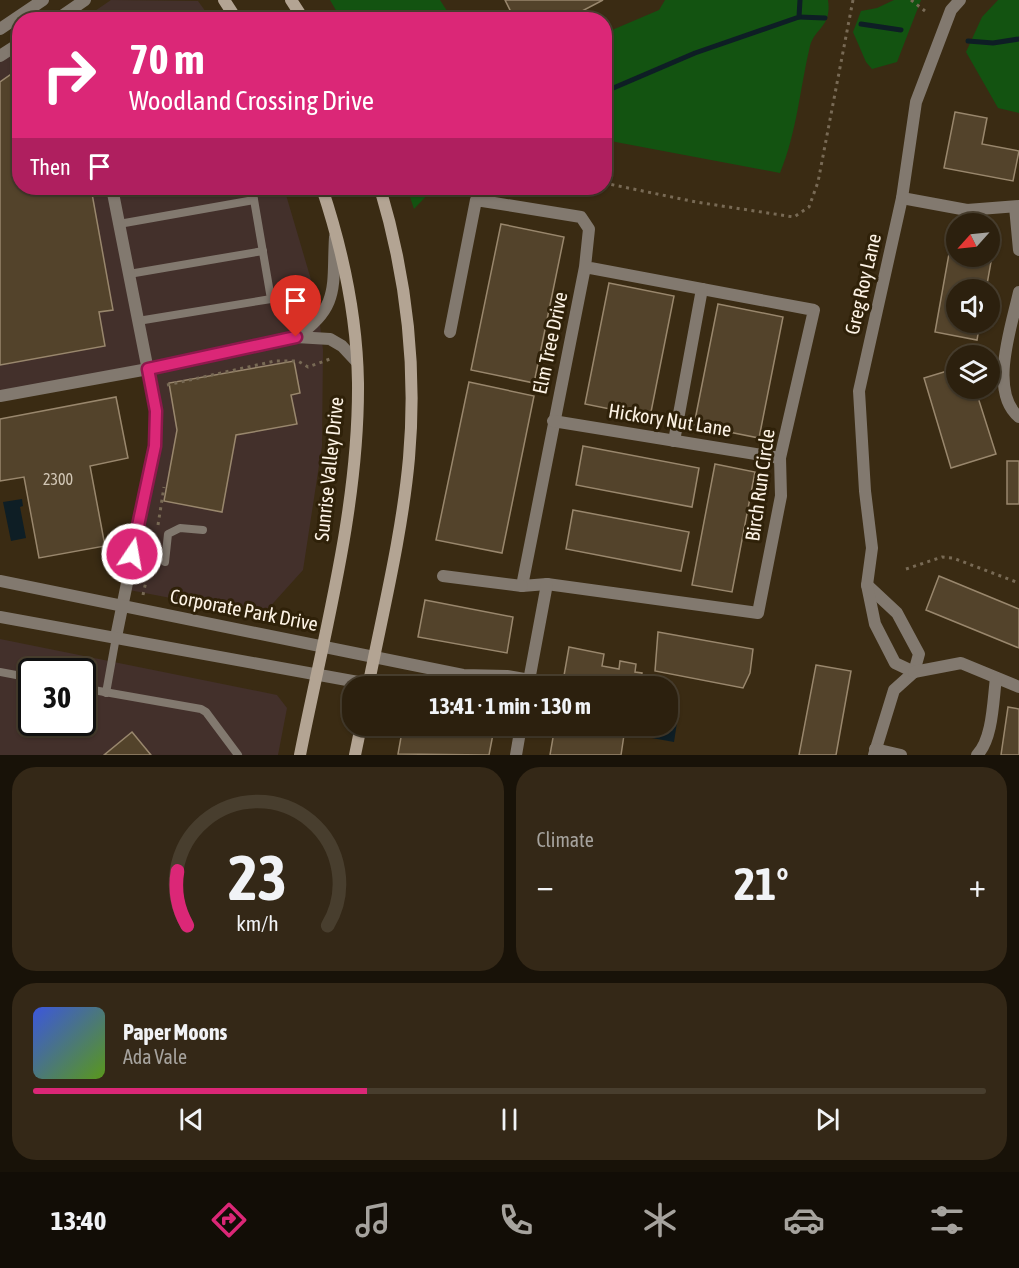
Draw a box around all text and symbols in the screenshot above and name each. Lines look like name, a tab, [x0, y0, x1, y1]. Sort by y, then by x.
text: 70 m	[129, 35, 204, 83]
icon: right	[30, 36, 108, 114]
text: Woodland Crossing Drive	[129, 85, 374, 116]
icon: arrive	[83, 150, 116, 183]
text: Then	[30, 154, 71, 180]
north arrow	[946, 213, 1000, 267]
map controls	[946, 213, 1000, 399]
street label: Greg Roy Lane	[840, 231, 885, 337]
pin	[270, 275, 321, 337]
button: sound	[946, 279, 1000, 333]
icon: arrive	[279, 284, 312, 317]
street label: Elm Tree Drive	[527, 290, 572, 396]
button: layers	[946, 345, 1000, 399]
street label: Sunrise Valley Drive	[310, 396, 348, 542]
street label: Hickory Nut Lane	[607, 398, 733, 441]
street label: Birch Run Circle	[740, 427, 779, 542]
house number: 2300	[43, 470, 73, 488]
position arrow	[100, 522, 164, 586]
street label: Corporate Park Drive	[168, 584, 320, 635]
speed limit sign: 30	[18, 658, 96, 736]
text: 13:41 · 1 min · 130 m	[429, 693, 591, 719]
text: Climate	[537, 828, 594, 851]
text: 23	[228, 842, 287, 913]
text: 21°	[734, 858, 789, 910]
text: −	[537, 866, 554, 904]
text: +	[969, 866, 986, 904]
text: km/h	[236, 911, 279, 936]
text: Paper Moons	[123, 1019, 227, 1045]
text: Ada Vale	[123, 1045, 187, 1068]
icon: previous	[175, 1103, 208, 1136]
icon: pause	[493, 1103, 526, 1136]
icon: next	[811, 1103, 844, 1136]
icon: directions	[208, 1199, 250, 1241]
icon: music	[352, 1199, 394, 1241]
icon: phone	[495, 1199, 537, 1241]
icon: climate	[639, 1199, 681, 1241]
icon: car	[783, 1199, 825, 1241]
icon: filters	[926, 1199, 968, 1241]
text: 13:40	[51, 1205, 106, 1236]

